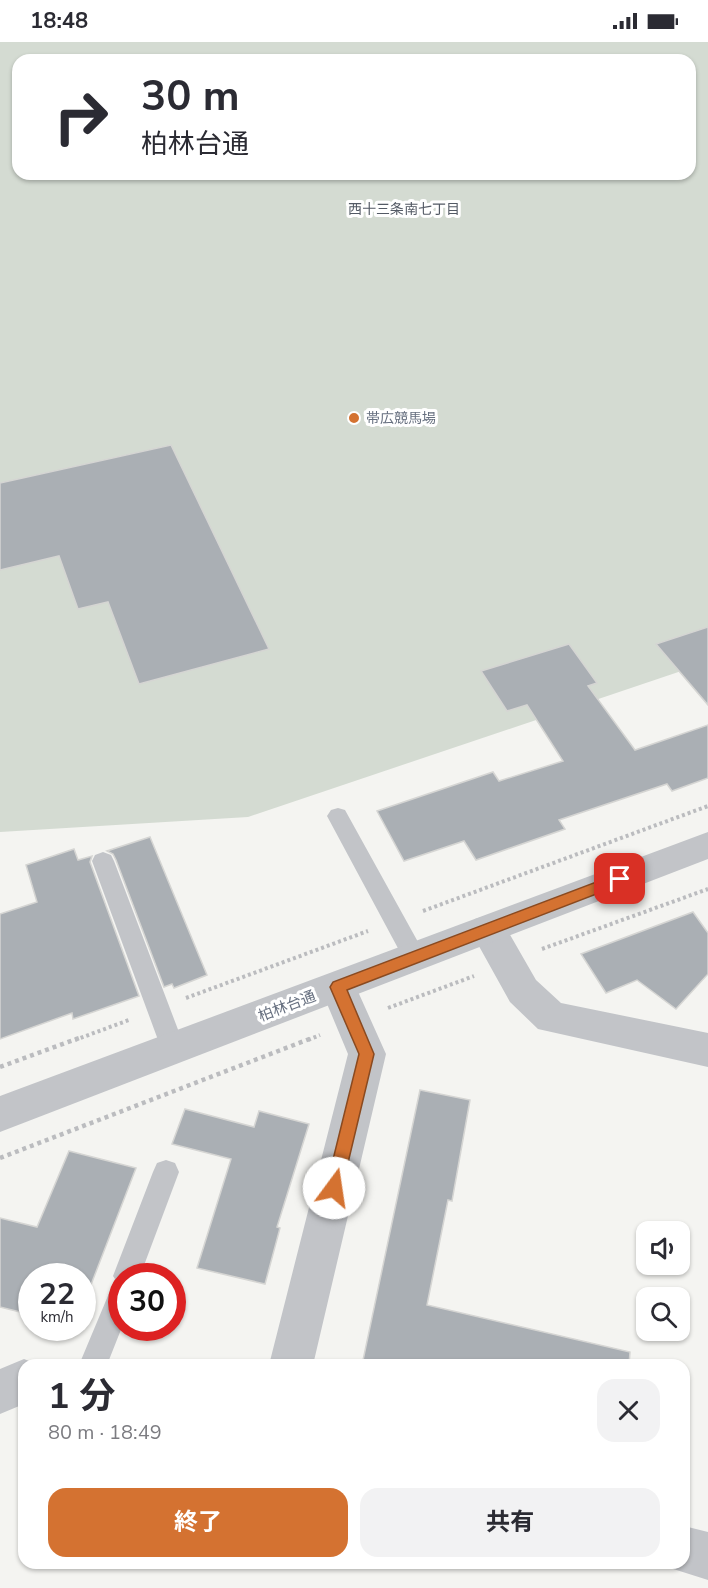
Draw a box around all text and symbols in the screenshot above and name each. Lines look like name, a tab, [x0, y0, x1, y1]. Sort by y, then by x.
text: 18:48	[30, 6, 88, 36]
text: 30 m	[141, 68, 240, 125]
icon: right	[42, 78, 120, 156]
text: 柏林台通	[141, 126, 249, 163]
district label: 西十三条南七丁目	[348, 200, 460, 219]
place label: 帯広競馬場	[366, 409, 436, 428]
marker: 帯広競馬場	[347, 411, 361, 425]
pin	[594, 853, 645, 904]
icon: arrive	[603, 862, 636, 895]
street label: 柏林台通	[255, 986, 319, 1026]
position arrow	[302, 1156, 366, 1220]
map controls	[636, 1221, 690, 1341]
button: sound	[636, 1221, 690, 1275]
speed limit sign: 30	[108, 1263, 186, 1341]
text: 22	[39, 1274, 75, 1315]
button: search	[636, 1287, 690, 1341]
text: km/h	[40, 1307, 74, 1327]
text: 1 分	[48, 1372, 115, 1421]
button: close	[597, 1379, 660, 1442]
text: 80 m · 18:49	[48, 1419, 162, 1446]
button: 終了	[48, 1488, 348, 1557]
button: 共有	[360, 1488, 660, 1557]

